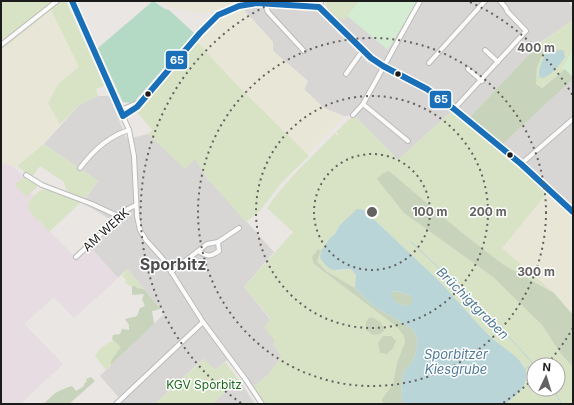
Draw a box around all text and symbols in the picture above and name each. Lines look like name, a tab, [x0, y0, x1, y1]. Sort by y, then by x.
text: 400 m	[517, 40, 555, 55]
line badge: 65	[165, 50, 188, 70]
text: 65	[170, 53, 184, 67]
unlabelled marker	[393, 69, 403, 79]
unlabelled marker	[143, 89, 153, 99]
line badge: 65	[429, 90, 452, 109]
text: 65	[434, 92, 448, 106]
unlabelled marker	[505, 150, 515, 160]
text: 100 m	[412, 204, 448, 219]
text: 200 m	[469, 204, 507, 219]
street label: AM WERK	[79, 205, 132, 254]
centre of rings	[365, 205, 379, 219]
district label: Sporbitz	[140, 254, 206, 274]
water label: Brüchigtgraben	[434, 264, 513, 343]
text: 300 m	[517, 264, 555, 279]
water label: Sporbitzer Kiesgrube	[424, 346, 489, 377]
north arrow	[526, 357, 566, 397]
text: N	[542, 360, 551, 374]
park label: KGV Sporbitz	[166, 377, 242, 392]

